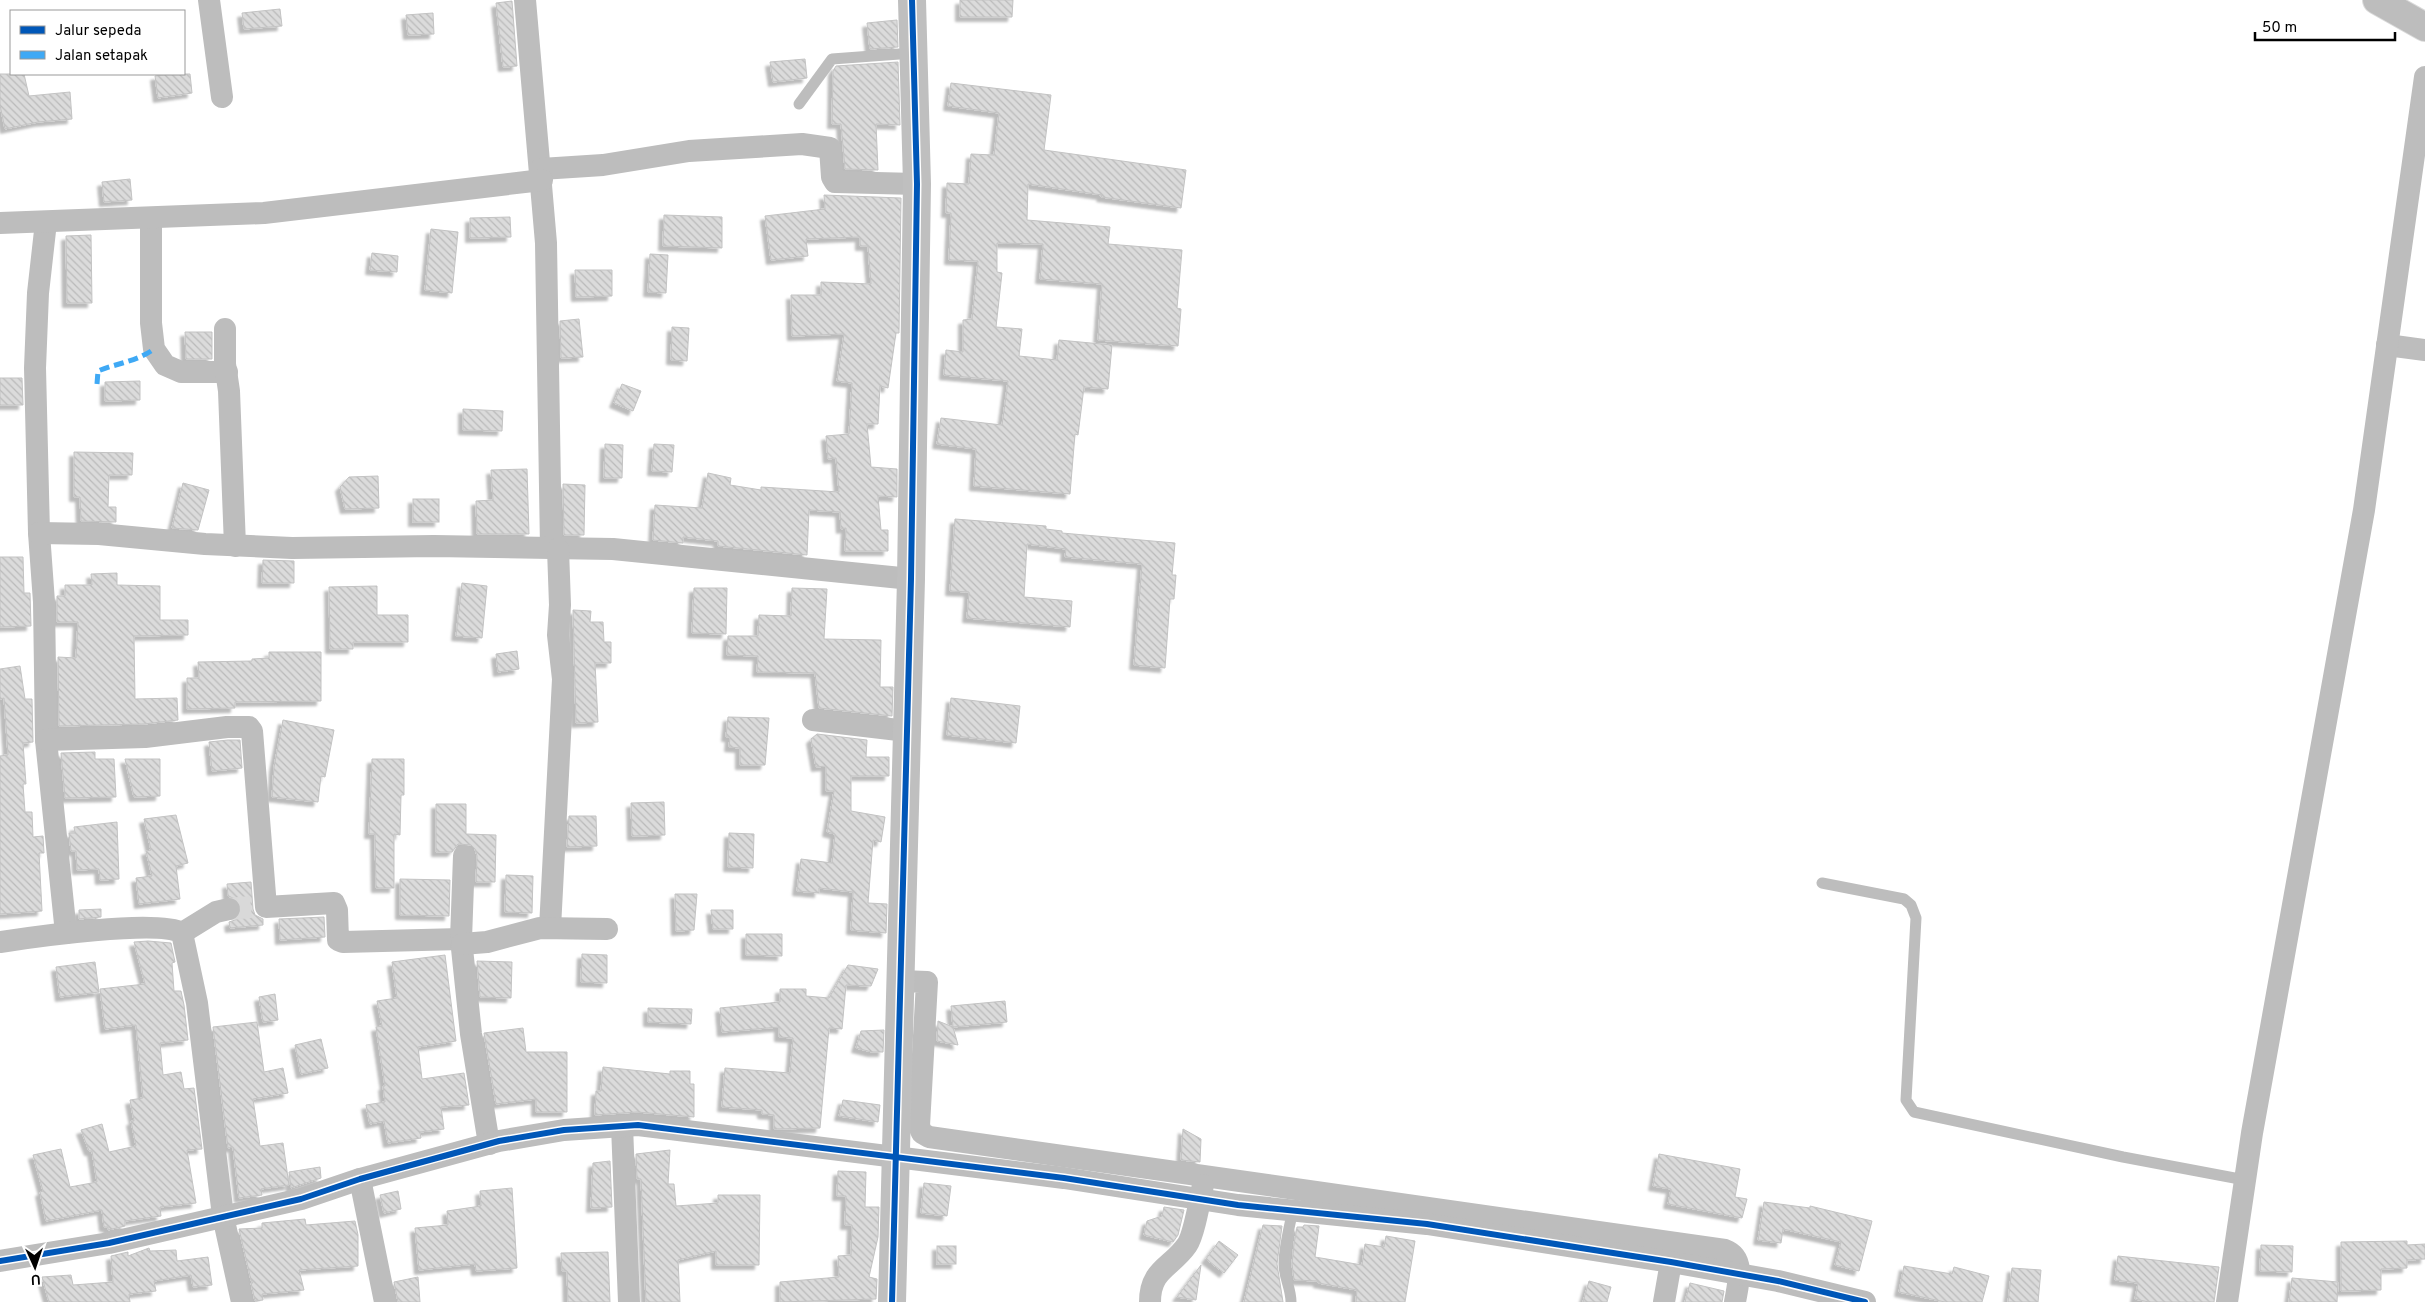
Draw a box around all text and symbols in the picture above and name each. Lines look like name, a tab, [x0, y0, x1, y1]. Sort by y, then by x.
legend	[10, 10, 185, 75]
scale bar	[2255, 10, 2395, 42]
text: 50 m	[2262, 19, 2297, 38]
text: Jalur sepeda	[55, 22, 141, 41]
text: Jalan setapak	[55, 47, 148, 66]
north arrow	[10, 1242, 60, 1292]
text: U	[30, 1270, 41, 1287]

